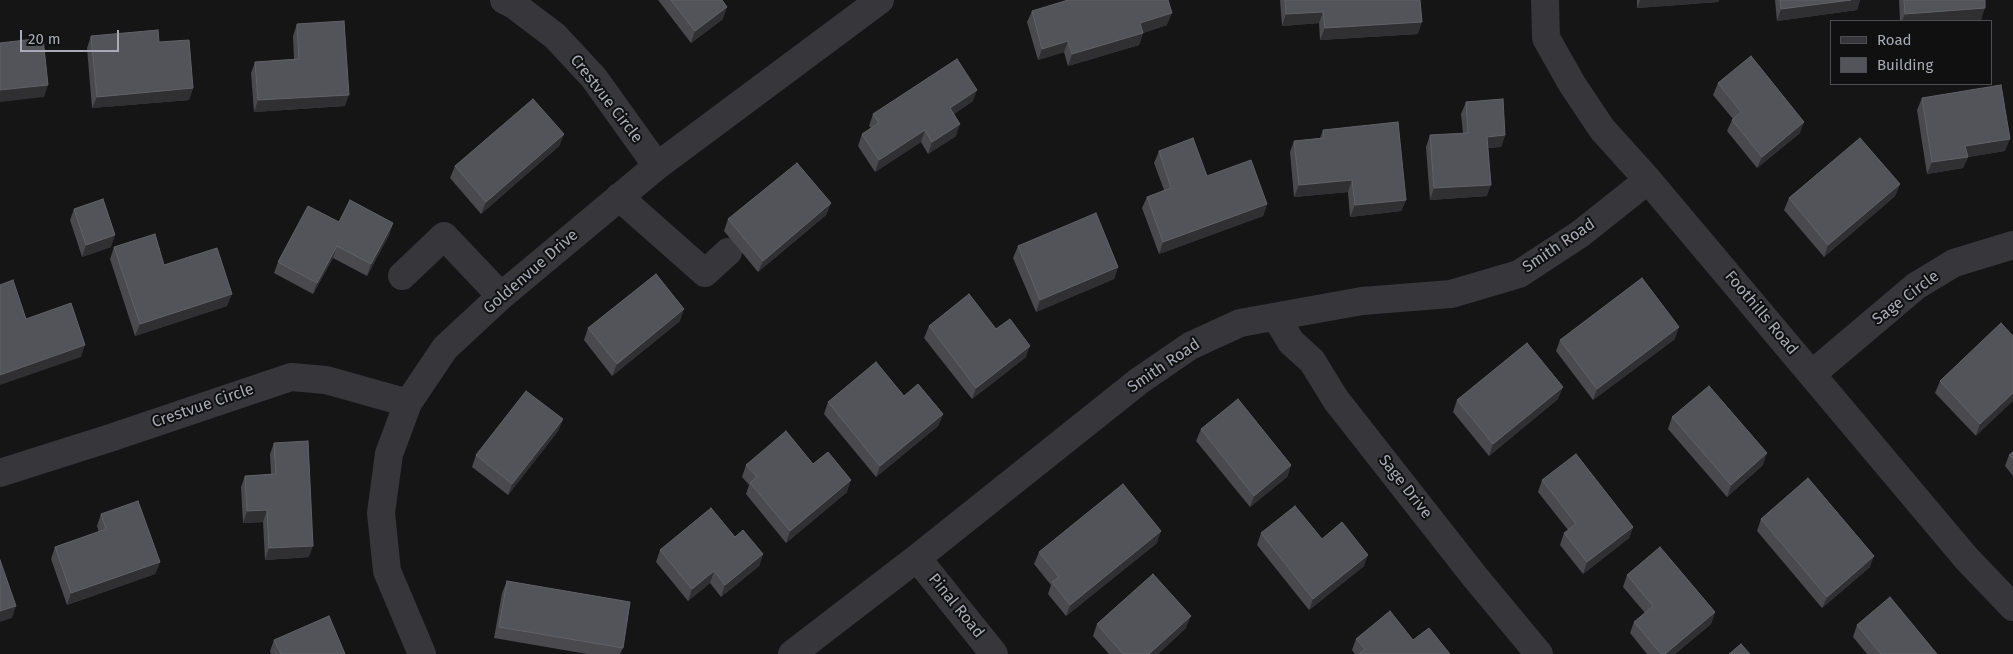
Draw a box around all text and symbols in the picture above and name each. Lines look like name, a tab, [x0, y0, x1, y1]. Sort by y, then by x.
scale bar	[22, 20, 121, 52]
legend	[1830, 20, 1993, 85]
text: 20 m	[28, 30, 61, 48]
text: Road	[1877, 31, 1912, 49]
street label: Crestvue Circle	[566, 51, 646, 147]
text: Building	[1877, 56, 1933, 74]
street label: Smith Road	[1519, 215, 1599, 277]
street label: Goldenvue Drive	[480, 226, 582, 318]
street label: Foothills Road	[1720, 267, 1802, 359]
street label: Sage Circle	[1869, 267, 1943, 329]
street label: Smith Road	[1124, 335, 1204, 397]
street label: Crestvue Circle	[149, 380, 257, 432]
street label: Sage Drive	[1374, 451, 1436, 523]
street label: Pinal Road	[924, 570, 988, 642]

